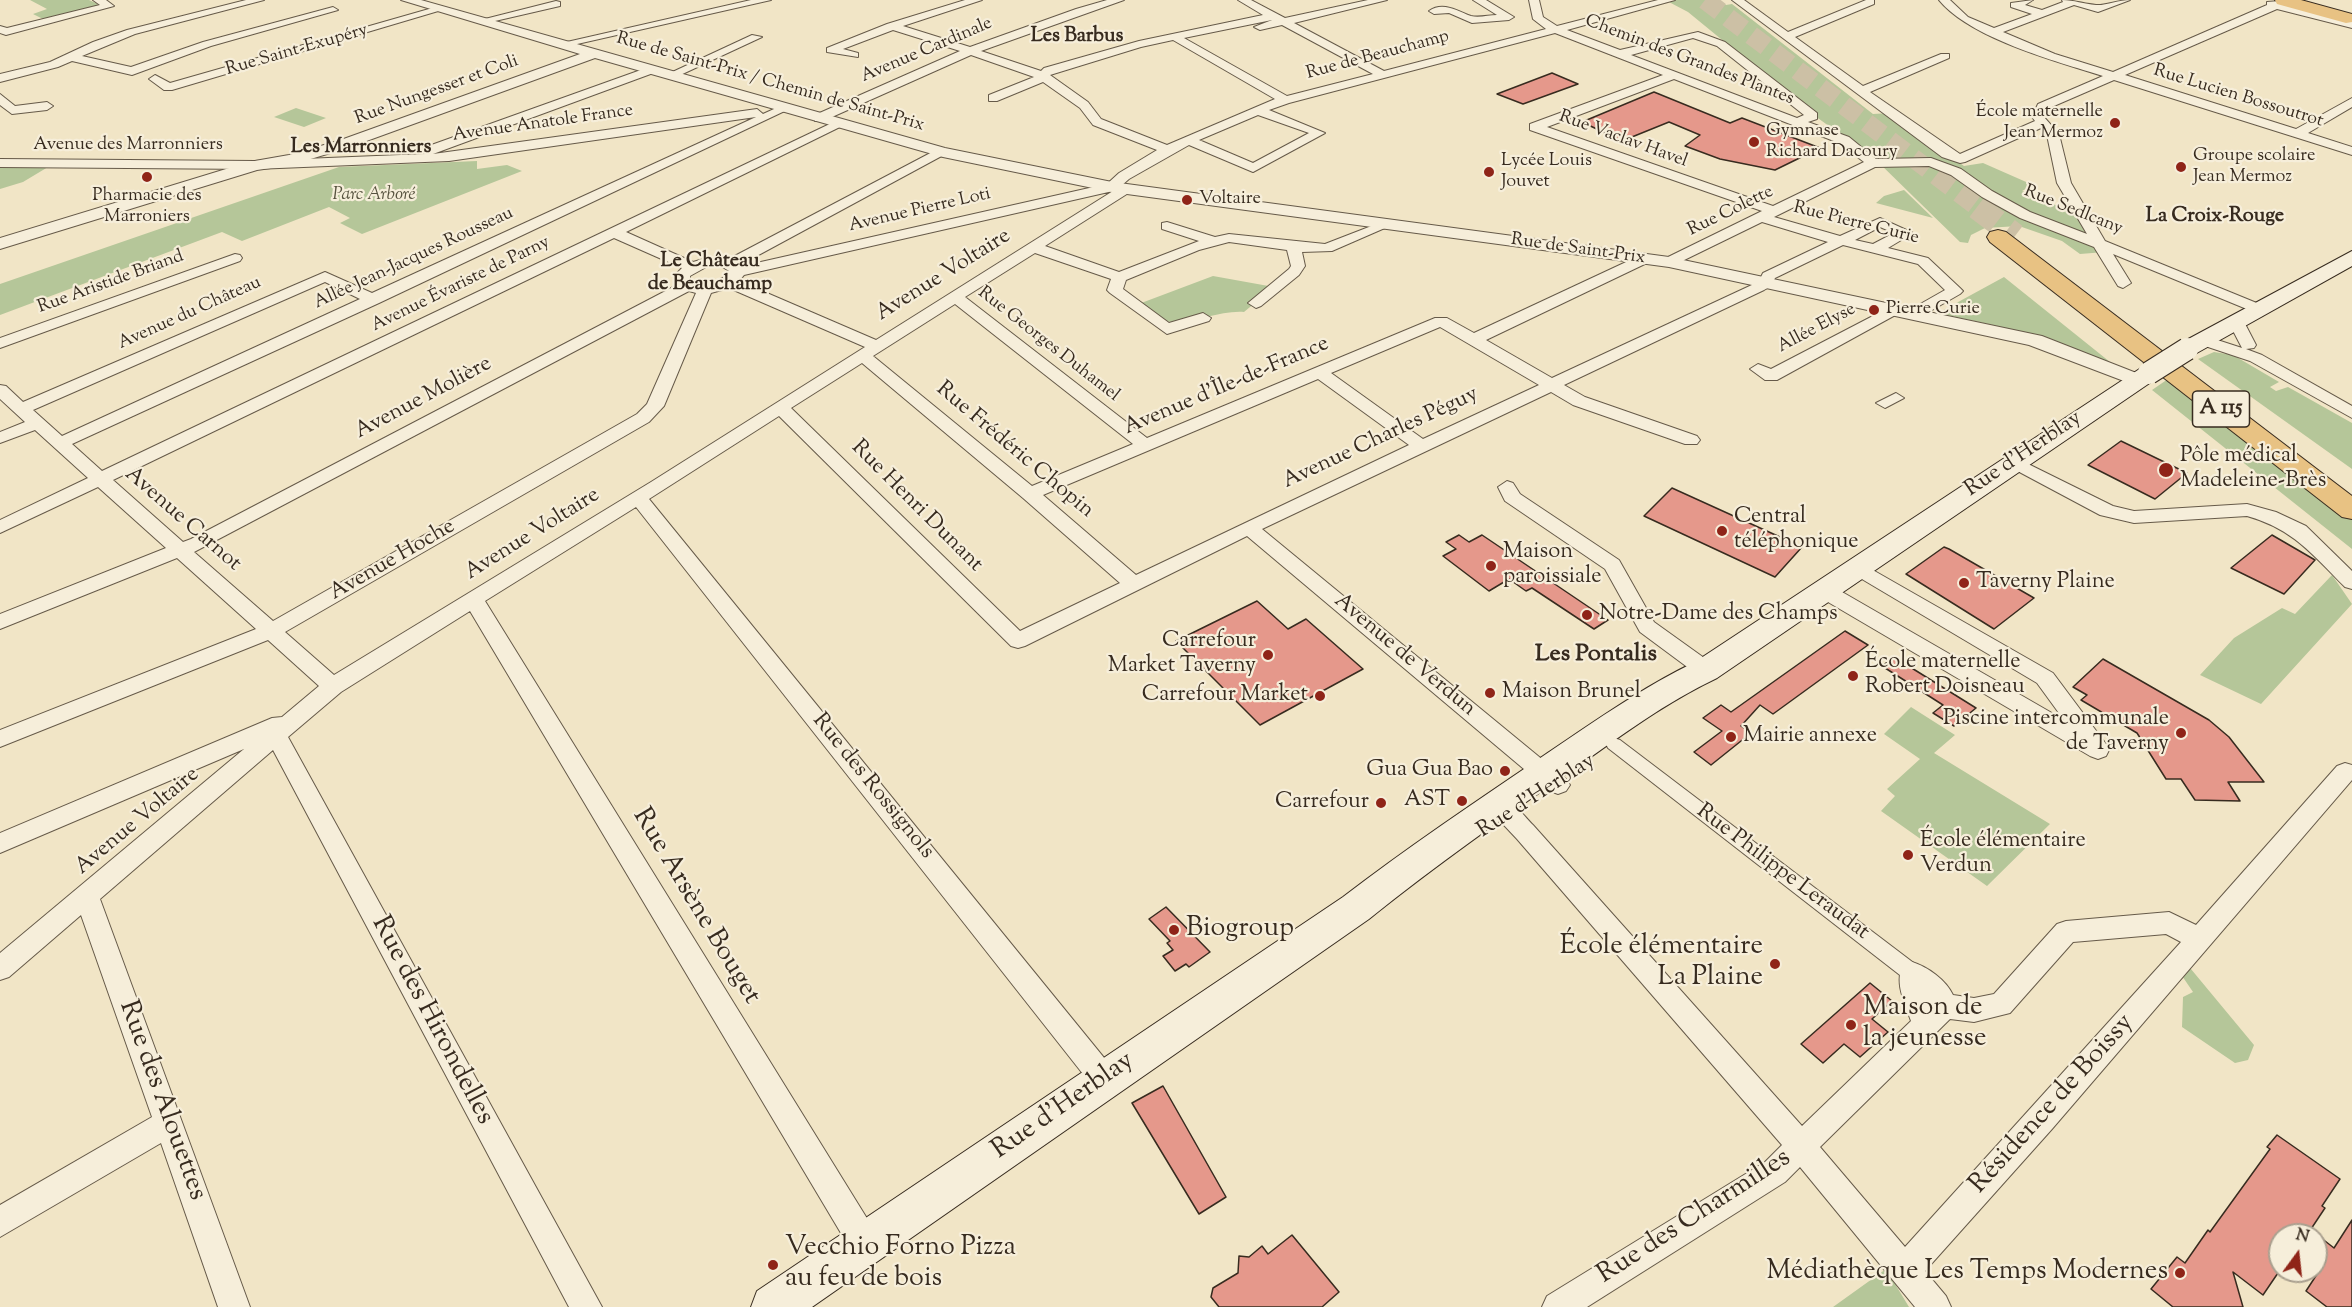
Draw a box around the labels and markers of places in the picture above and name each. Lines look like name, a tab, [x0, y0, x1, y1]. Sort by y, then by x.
place label: École maternelle Jean Mermoz	[1976, 102, 2103, 144]
marker: École maternelle Jean Mermoz	[2108, 116, 2122, 130]
place label: Gymnase Richard Dacoury	[1766, 121, 1898, 164]
marker: Gymnase Richard Dacoury	[1747, 135, 1761, 149]
place label: Groupe scolaire Jean Mermoz	[2193, 146, 2315, 188]
place label: Lycée Louis Jouvet	[1501, 151, 1592, 194]
marker: Groupe scolaire Jean Mermoz	[2174, 160, 2188, 174]
marker: Lycée Louis Jouvet	[1482, 165, 1496, 179]
marker: Pharmacie des Marroniers	[140, 170, 154, 184]
place label: Pharmacie des Marroniers	[92, 186, 202, 228]
place label: Voltaire	[1199, 189, 1261, 211]
marker: Voltaire	[1180, 193, 1194, 207]
place label: Pierre Curie	[1886, 299, 1980, 321]
marker: Pierre Curie	[1867, 303, 1881, 317]
place label: Pôle médical Madeleine-Brès	[2180, 444, 2326, 496]
marker: Pôle médical Madeleine-Brès	[2157, 461, 2175, 479]
place label: Central téléphonique	[1734, 505, 1859, 556]
marker: Central téléphonique	[1715, 524, 1729, 538]
place label: Maison paroissiale	[1503, 540, 1601, 592]
marker: Maison paroissiale	[1484, 559, 1498, 573]
place label: Taverny Plaine	[1976, 570, 2115, 596]
marker: Taverny Plaine	[1957, 576, 1971, 590]
place label: Notre-Dame des Champs	[1599, 602, 1838, 628]
marker: Notre-Dame des Champs	[1580, 608, 1594, 622]
place label: Carrefour Market Taverny	[1108, 629, 1256, 680]
marker: Carrefour Market Taverny	[1261, 648, 1275, 662]
place label: École maternelle Robert Doisneau	[1865, 650, 2025, 702]
marker: École maternelle Robert Doisneau	[1846, 669, 1860, 683]
place label: Maison Brunel	[1502, 680, 1641, 706]
place label: Carrefour Market	[1142, 683, 1308, 709]
marker: Maison Brunel	[1483, 686, 1497, 700]
marker: Carrefour Market	[1313, 689, 1327, 703]
place label: Piscine intercommunale de Taverny	[1943, 707, 2169, 758]
place label: Mairie annexe	[1743, 724, 1877, 750]
marker: Piscine intercommunale de Taverny	[2174, 726, 2188, 740]
marker: Mairie annexe	[1724, 730, 1738, 744]
place label: Gua Gua Bao	[1366, 758, 1493, 784]
marker: Gua Gua Bao	[1498, 764, 1512, 778]
place label: AST	[1404, 788, 1450, 814]
place label: Carrefour	[1275, 790, 1369, 816]
marker: AST	[1455, 794, 1469, 808]
marker: Carrefour	[1374, 796, 1388, 810]
place label: École élémentaire Verdun	[1920, 829, 2086, 880]
marker: École élémentaire Verdun	[1901, 848, 1915, 862]
place label: Biogroup	[1186, 914, 1294, 946]
marker: Biogroup	[1167, 923, 1181, 937]
place label: École élémentaire La Plaine	[1560, 932, 1763, 995]
marker: École élémentaire La Plaine	[1768, 957, 1782, 971]
place label: Maison de la jeunesse	[1863, 993, 1987, 1056]
marker: Maison de la jeunesse	[1844, 1018, 1858, 1032]
place label: Vecchio Forno Pizza au feu de bois	[785, 1233, 1016, 1296]
place label: Médiathèque Les Temps Modernes	[1766, 1257, 2168, 1289]
marker: Vecchio Forno Pizza au feu de bois	[766, 1258, 780, 1272]
marker: Médiathèque Les Temps Modernes	[2173, 1266, 2187, 1280]

